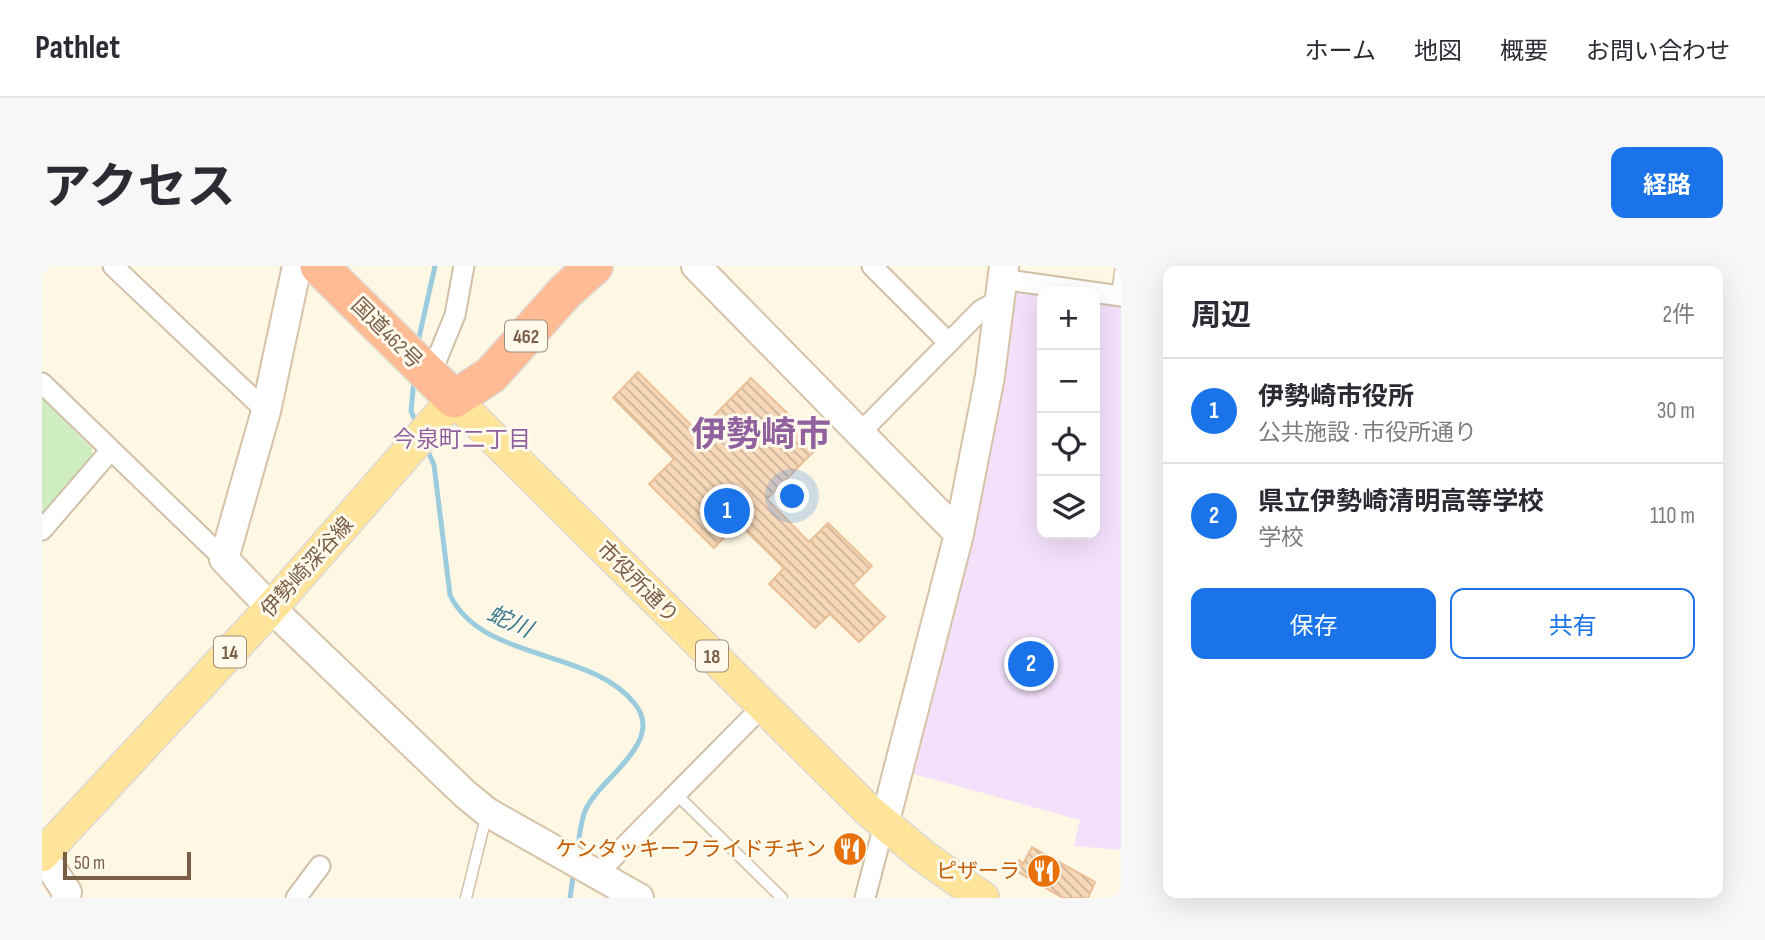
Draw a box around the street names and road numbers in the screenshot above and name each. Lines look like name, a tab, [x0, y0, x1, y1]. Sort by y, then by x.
street label: 国道462号	[346, 293, 427, 374]
road number: 462	[505, 320, 547, 352]
street label: 伊勢崎深谷線	[256, 512, 359, 623]
street label: 市役所通り	[592, 536, 684, 628]
road number: 14	[214, 636, 246, 668]
road number: 18	[696, 640, 728, 672]

